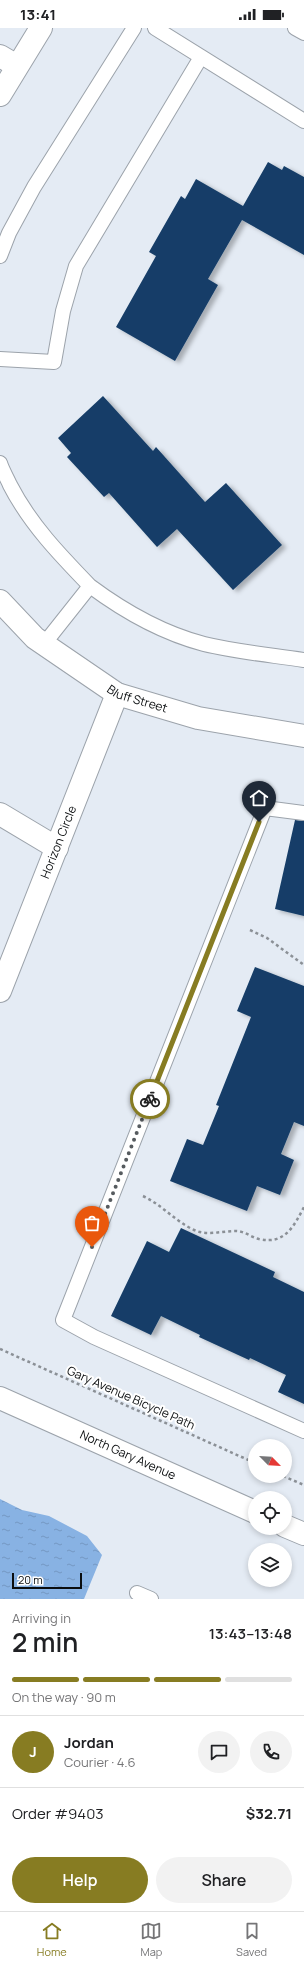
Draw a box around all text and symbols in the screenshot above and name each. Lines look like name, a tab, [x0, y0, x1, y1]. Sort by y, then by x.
text: 13:41	[20, 4, 56, 25]
street label: Bluff Street	[104, 681, 170, 717]
pin	[242, 781, 276, 822]
icon: home	[248, 787, 270, 809]
street label: Horizon Circle	[36, 803, 80, 881]
courier	[130, 1079, 170, 1119]
icon: bike	[139, 1088, 161, 1110]
pin	[75, 1206, 109, 1247]
icon: bag	[81, 1212, 103, 1234]
street label: Gary Avenue Bicycle Path	[64, 1362, 198, 1433]
street label: North Gary Avenue	[77, 1426, 179, 1484]
north arrow	[248, 1439, 292, 1483]
map controls	[248, 1439, 292, 1587]
button: locate	[248, 1491, 292, 1535]
button: layers	[248, 1543, 292, 1587]
scale bar	[12, 1571, 82, 1590]
text: 20 m	[18, 1572, 43, 1587]
text: Arriving in	[12, 1609, 71, 1627]
text: 13:43–13:48	[209, 1623, 292, 1644]
text: 2 min	[12, 1624, 78, 1660]
text: On the way · 90 m	[12, 1688, 116, 1706]
button: chat	[198, 1731, 240, 1773]
button: phone	[250, 1731, 292, 1773]
text: Jordan	[64, 1732, 114, 1753]
text: J	[29, 1741, 37, 1762]
text: Courier · 4.6	[64, 1753, 136, 1771]
text: Order #9403	[12, 1803, 104, 1824]
text: $32.71	[246, 1803, 292, 1824]
button: Help	[12, 1857, 148, 1903]
button: Share	[156, 1857, 292, 1903]
tab: Home	[37, 1920, 67, 1959]
tab: Map	[140, 1920, 162, 1959]
tab: Saved	[236, 1920, 267, 1959]

